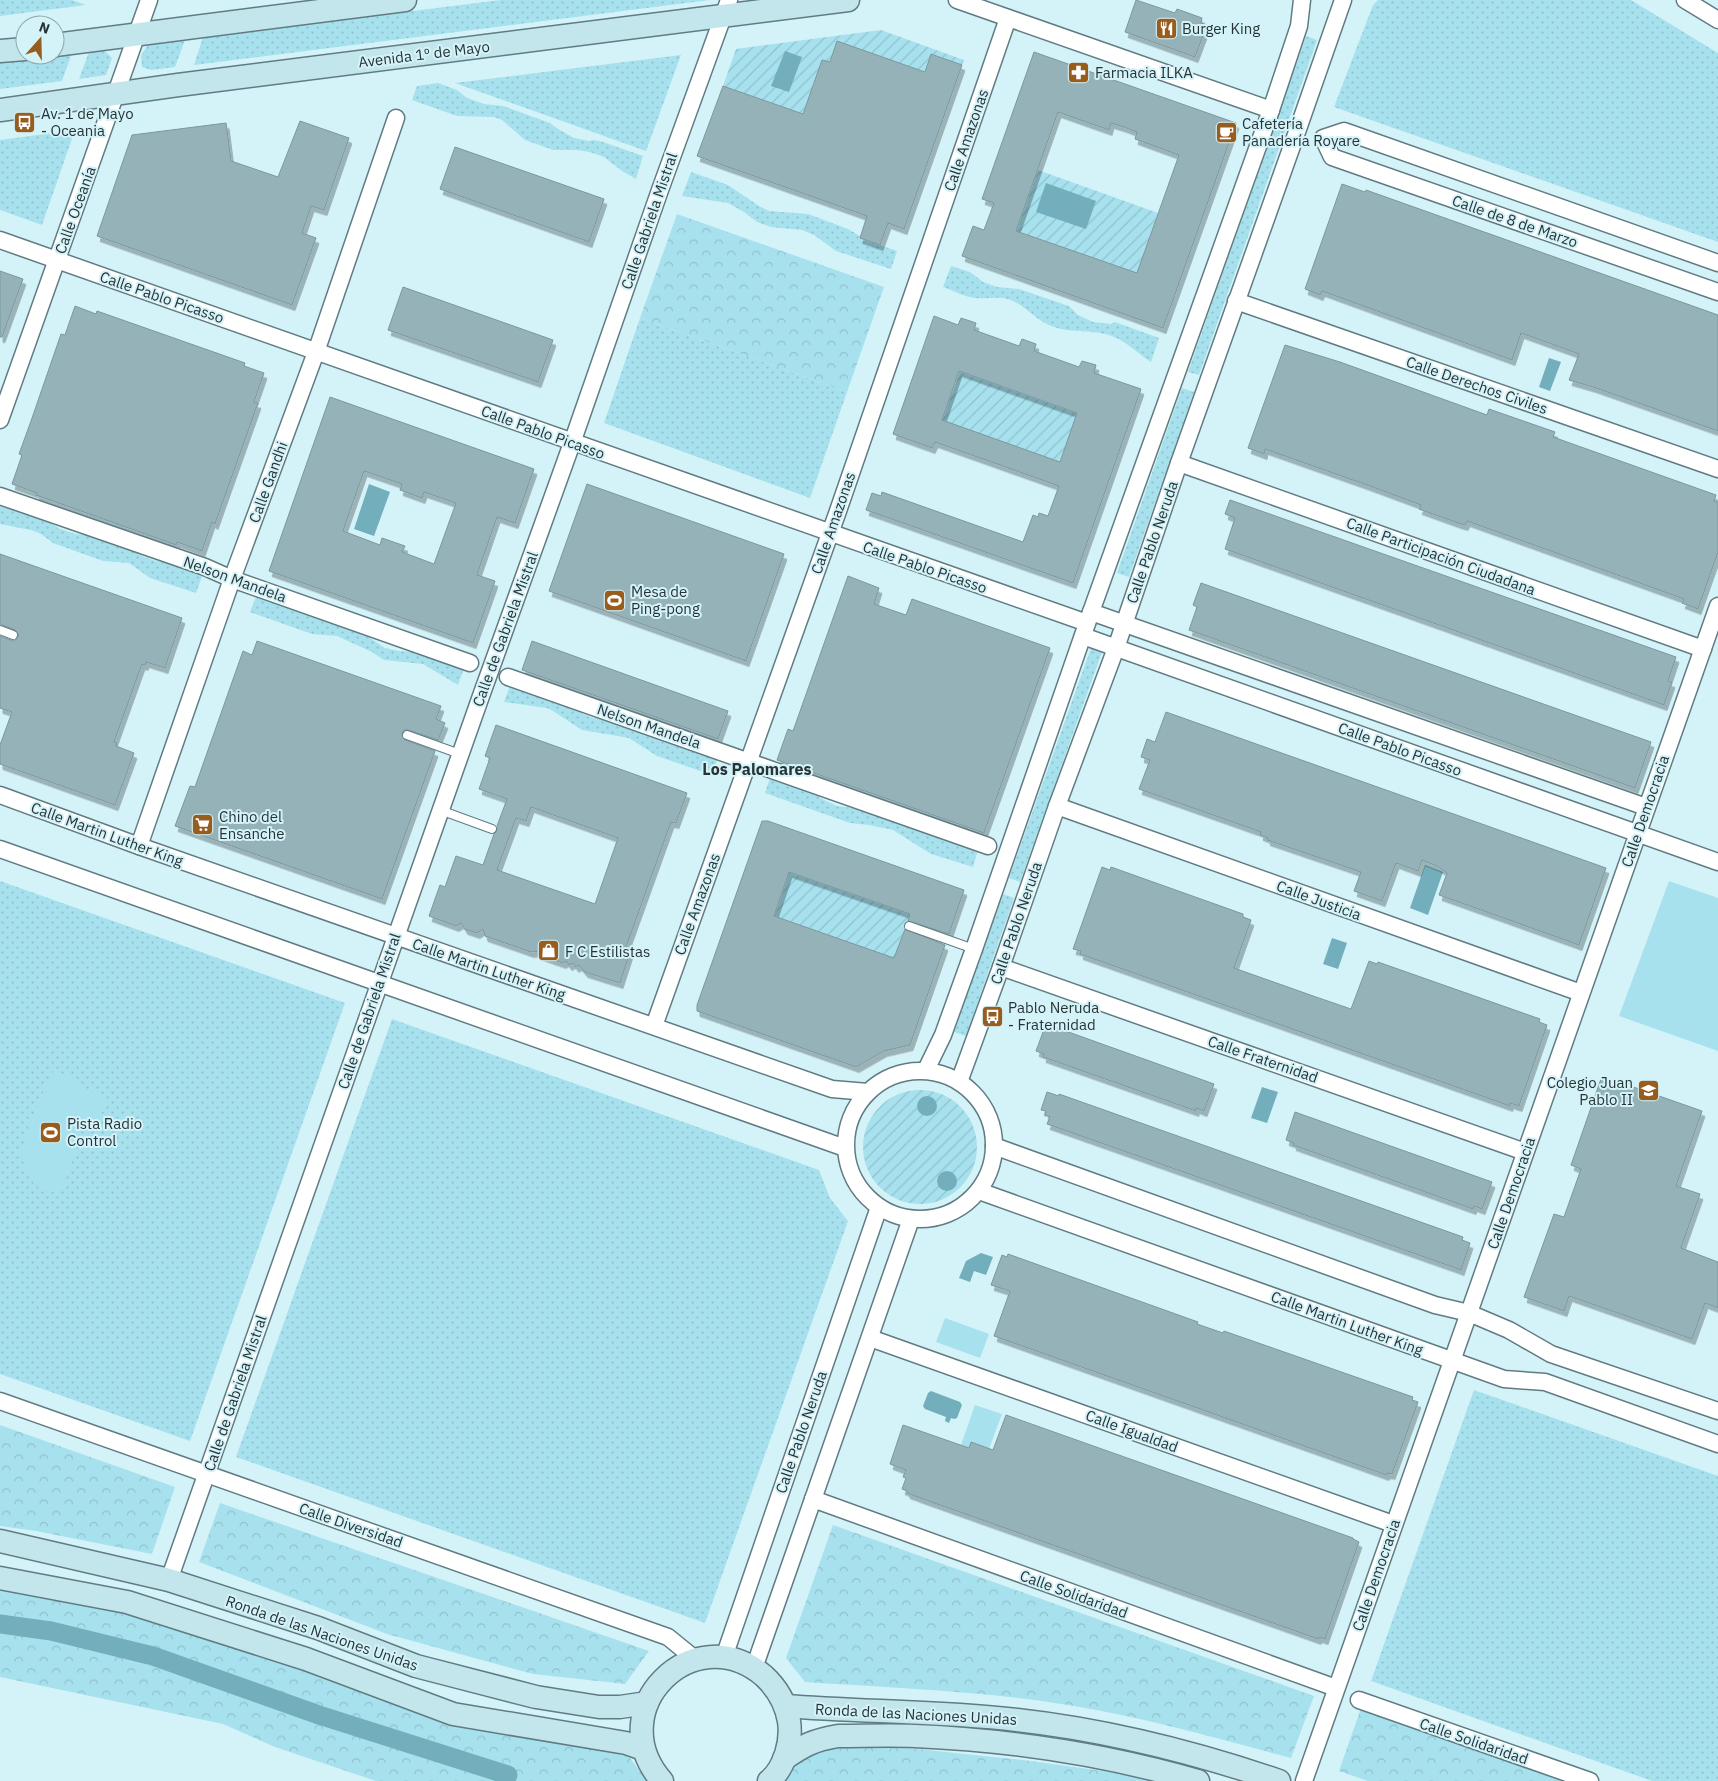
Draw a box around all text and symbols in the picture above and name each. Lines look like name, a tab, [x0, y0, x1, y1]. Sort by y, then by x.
north arrow	[15, 15, 65, 65]
restaurant icon: Burger King	[1154, 16, 1178, 40]
text: N	[37, 18, 52, 38]
place label: Burger King	[1182, 19, 1260, 38]
street label: Avenida 1º de Mayo	[357, 37, 491, 71]
pharmacy icon: Farmacia ILKA	[1067, 60, 1091, 84]
place label: Farmacia ILKA	[1095, 63, 1193, 82]
street label: Calle Amazonas	[940, 86, 992, 194]
place label: Av. 1 de Mayo - Oceania	[41, 104, 134, 140]
bus stop icon: Av. 1 de Mayo - Oceania	[13, 110, 37, 134]
place label: Cafetería Panadería Royare	[1242, 114, 1360, 150]
cafe icon: Cafetería Panadería Royare	[1214, 120, 1238, 144]
street label: Calle Gabriela Mistral	[617, 150, 681, 292]
street label: Calle Oceanía	[50, 164, 100, 256]
street label: Calle de 8 de Marzo	[1450, 191, 1580, 251]
street label: Calle Pablo Picasso	[97, 267, 227, 327]
street label: Calle Derechos Civiles	[1404, 352, 1550, 418]
street label: Calle Pablo Picasso	[479, 401, 607, 463]
street label: Calle Gandhi	[245, 439, 291, 525]
street label: Calle Amazonas	[807, 469, 859, 577]
street label: Calle Pablo Neruda	[1122, 478, 1182, 606]
street label: Calle Participación Ciudadana	[1344, 513, 1538, 599]
street label: Calle Pablo Picasso	[860, 537, 990, 597]
street label: Calle de Gabriela Mistral	[468, 549, 542, 709]
street label: Nelson Mandela	[181, 552, 289, 606]
place label: Mesa de Ping-pong	[631, 582, 700, 618]
sports icon: Mesa de Ping-pong	[603, 588, 627, 612]
street label: Nelson Mandela	[595, 699, 703, 753]
street label: Calle Pablo Picasso	[1336, 718, 1464, 780]
street label: Calle Democracia	[1617, 752, 1673, 870]
district label: Los Palomares	[702, 759, 812, 779]
street label: Calle Martin Luther King	[28, 798, 186, 870]
place label: Chino del Ensanche	[219, 807, 284, 843]
supermarket icon: Chino del Ensanche	[191, 813, 215, 837]
street label: Calle Amazonas	[670, 850, 724, 958]
street label: Calle Pablo Neruda	[986, 859, 1046, 987]
street label: Calle Justicia	[1274, 876, 1364, 924]
street label: Calle de Gabriela Mistral	[333, 930, 405, 1092]
street label: Calle Martin Luther King	[410, 934, 568, 1004]
shop icon: F C Estilistas	[537, 939, 561, 963]
place label: F C Estilistas	[565, 942, 650, 961]
place label: Pablo Neruda - Fraternidad	[1008, 998, 1099, 1034]
bus stop icon: Pablo Neruda - Fraternidad	[980, 1004, 1004, 1028]
street label: Calle Fraternidad	[1205, 1031, 1321, 1087]
place label: Colegio Juan Pablo II	[1547, 1073, 1633, 1109]
school or university icon: Colegio Juan Pablo II	[1637, 1079, 1661, 1103]
place label: Pista Radio Control	[67, 1114, 142, 1150]
sports icon: Pista Radio Control	[39, 1120, 63, 1144]
street label: Calle Democracia	[1483, 1134, 1539, 1252]
street label: Calle Martin Luther King	[1268, 1287, 1426, 1359]
street label: Calle de Gabriela Mistral	[199, 1312, 271, 1474]
street label: Calle Pablo Neruda	[771, 1368, 831, 1496]
street label: Calle Igualdad	[1083, 1405, 1181, 1457]
street label: Calle Diversidad	[297, 1498, 405, 1552]
street label: Calle Democracia	[1348, 1516, 1404, 1634]
street label: Calle Solidaridad	[1017, 1566, 1131, 1622]
street label: Ronda de las Naciones Unidas	[223, 1591, 421, 1675]
street label: Ronda de las Naciones Unidas	[814, 1699, 1018, 1729]
street label: Calle Solidaridad	[1417, 1714, 1531, 1768]

